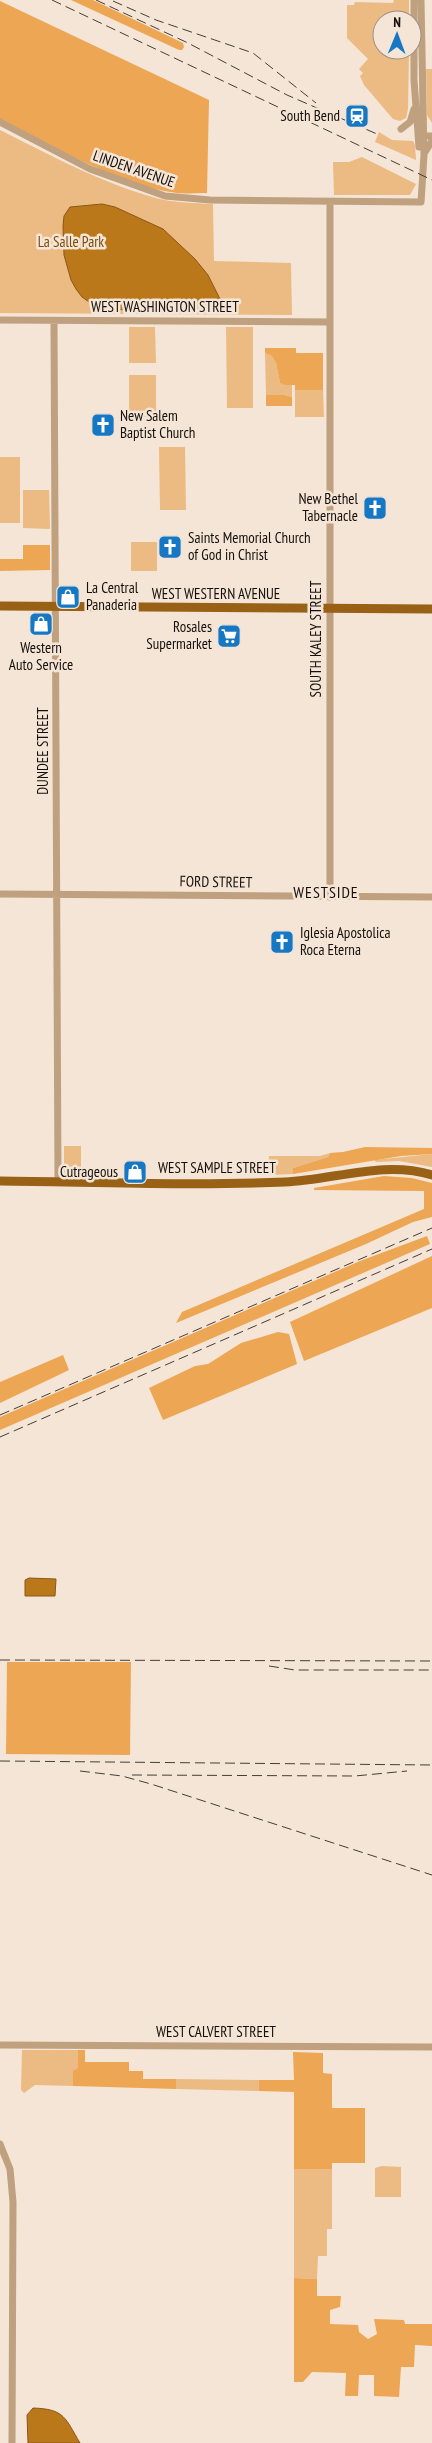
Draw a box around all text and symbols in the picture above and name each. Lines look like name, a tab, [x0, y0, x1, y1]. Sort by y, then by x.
north arrow	[372, 10, 422, 60]
text: N	[393, 13, 401, 31]
station icon: South Bend	[344, 103, 370, 129]
place label: South Bend	[280, 106, 340, 125]
street label: LINDEN AVENUE	[91, 146, 178, 191]
park label: La Salle Park	[38, 232, 104, 251]
street label: WEST WASHINGTON STREET	[91, 297, 239, 316]
place label: New Salem Baptist Church	[120, 406, 195, 442]
church icon: New Salem Baptist Church	[90, 412, 116, 438]
place label: New Bethel Tabernacle	[298, 489, 358, 525]
church icon: New Bethel Tabernacle	[362, 495, 388, 521]
place label: Saints Memorial Church of God in Christ	[188, 528, 311, 564]
church icon: Saints Memorial Church of God in Christ	[157, 534, 183, 560]
place label: La Central Panaderia	[86, 578, 139, 614]
street label: SOUTH KALEY STREET	[306, 580, 325, 697]
shop icon: La Central Panaderia	[55, 584, 81, 610]
street label: WEST WESTERN AVENUE	[152, 584, 280, 603]
shop icon: Western Auto Service	[28, 611, 54, 637]
place label: Rosales Supermarket	[146, 617, 212, 653]
supermarket icon: Rosales Supermarket	[216, 623, 242, 649]
place label: Western Auto Service	[9, 638, 73, 674]
street label: DUNDEE STREET	[33, 707, 52, 795]
street label: FORD STREET	[180, 871, 253, 892]
district label: WESTSIDE	[293, 882, 359, 902]
place label: Iglesia Apostolica Roca Eterna	[300, 923, 391, 959]
church icon: Iglesia Apostolica Roca Eterna	[269, 929, 295, 955]
street label: WEST SAMPLE STREET	[158, 1158, 276, 1177]
shop icon: Cutrageous	[122, 1159, 148, 1185]
place label: Cutrageous	[60, 1162, 118, 1181]
street label: WEST CALVERT STREET	[156, 2022, 276, 2041]

